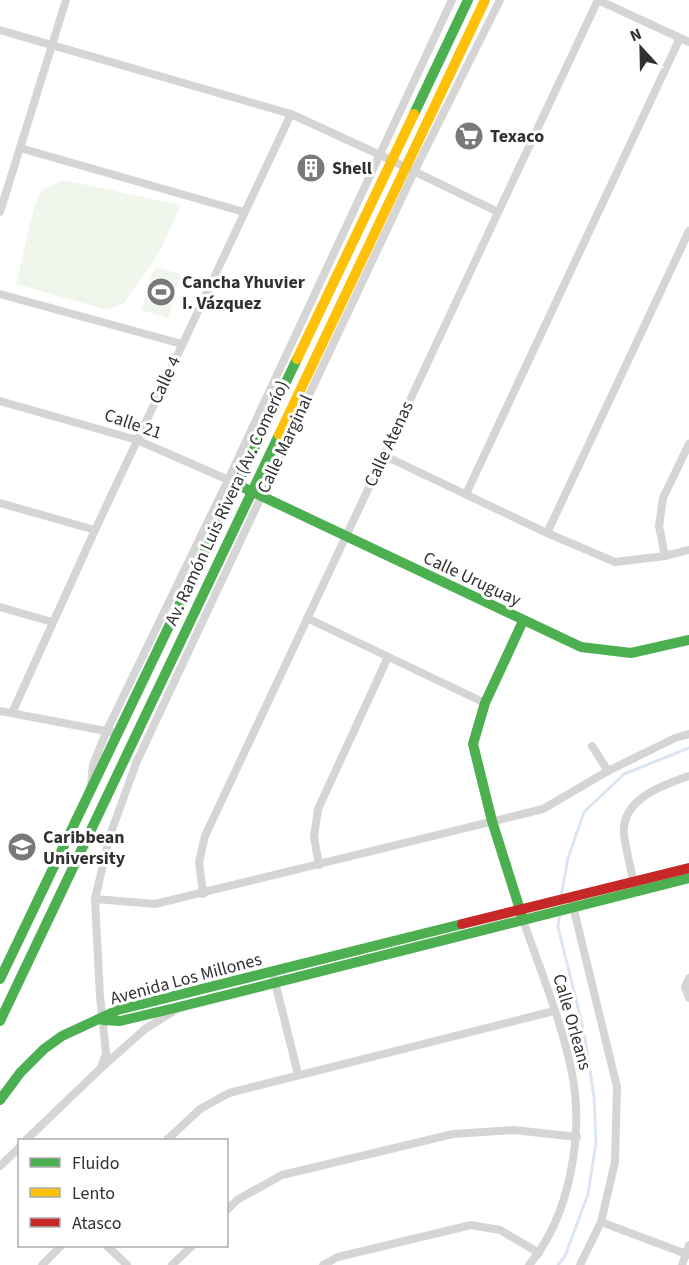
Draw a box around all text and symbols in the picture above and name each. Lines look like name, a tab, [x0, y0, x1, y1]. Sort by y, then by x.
north arrow	[611, 18, 671, 78]
text: N	[627, 23, 645, 47]
supermarket icon: Texaco	[453, 120, 485, 152]
place label: Texaco	[490, 124, 544, 149]
building icon: Shell	[295, 152, 327, 184]
place label: Shell	[332, 156, 372, 181]
place label: Cancha Yhuvier I. Vázquez	[182, 270, 306, 316]
sports icon: Cancha Yhuvier I. Vázquez	[145, 276, 177, 308]
street label: Calle 4	[143, 352, 187, 408]
street label: Av. Ramón Luis Rivera (Av. Comerío)	[159, 376, 295, 630]
street label: Calle Marginal	[251, 391, 319, 497]
street label: Calle Atenas	[358, 397, 420, 491]
street label: Calle 21	[101, 403, 165, 445]
street label: Calle Uruguay	[419, 545, 525, 613]
place label: Caribbean University	[43, 825, 126, 871]
school or university icon: Caribbean University	[6, 831, 38, 863]
street label: Avenida Los Millones	[107, 947, 265, 1011]
street label: Calle Orleans	[546, 971, 598, 1073]
legend	[18, 1139, 228, 1247]
text: Fluido	[72, 1151, 119, 1176]
text: Lento	[72, 1181, 115, 1206]
text: Atasco	[72, 1211, 121, 1236]

